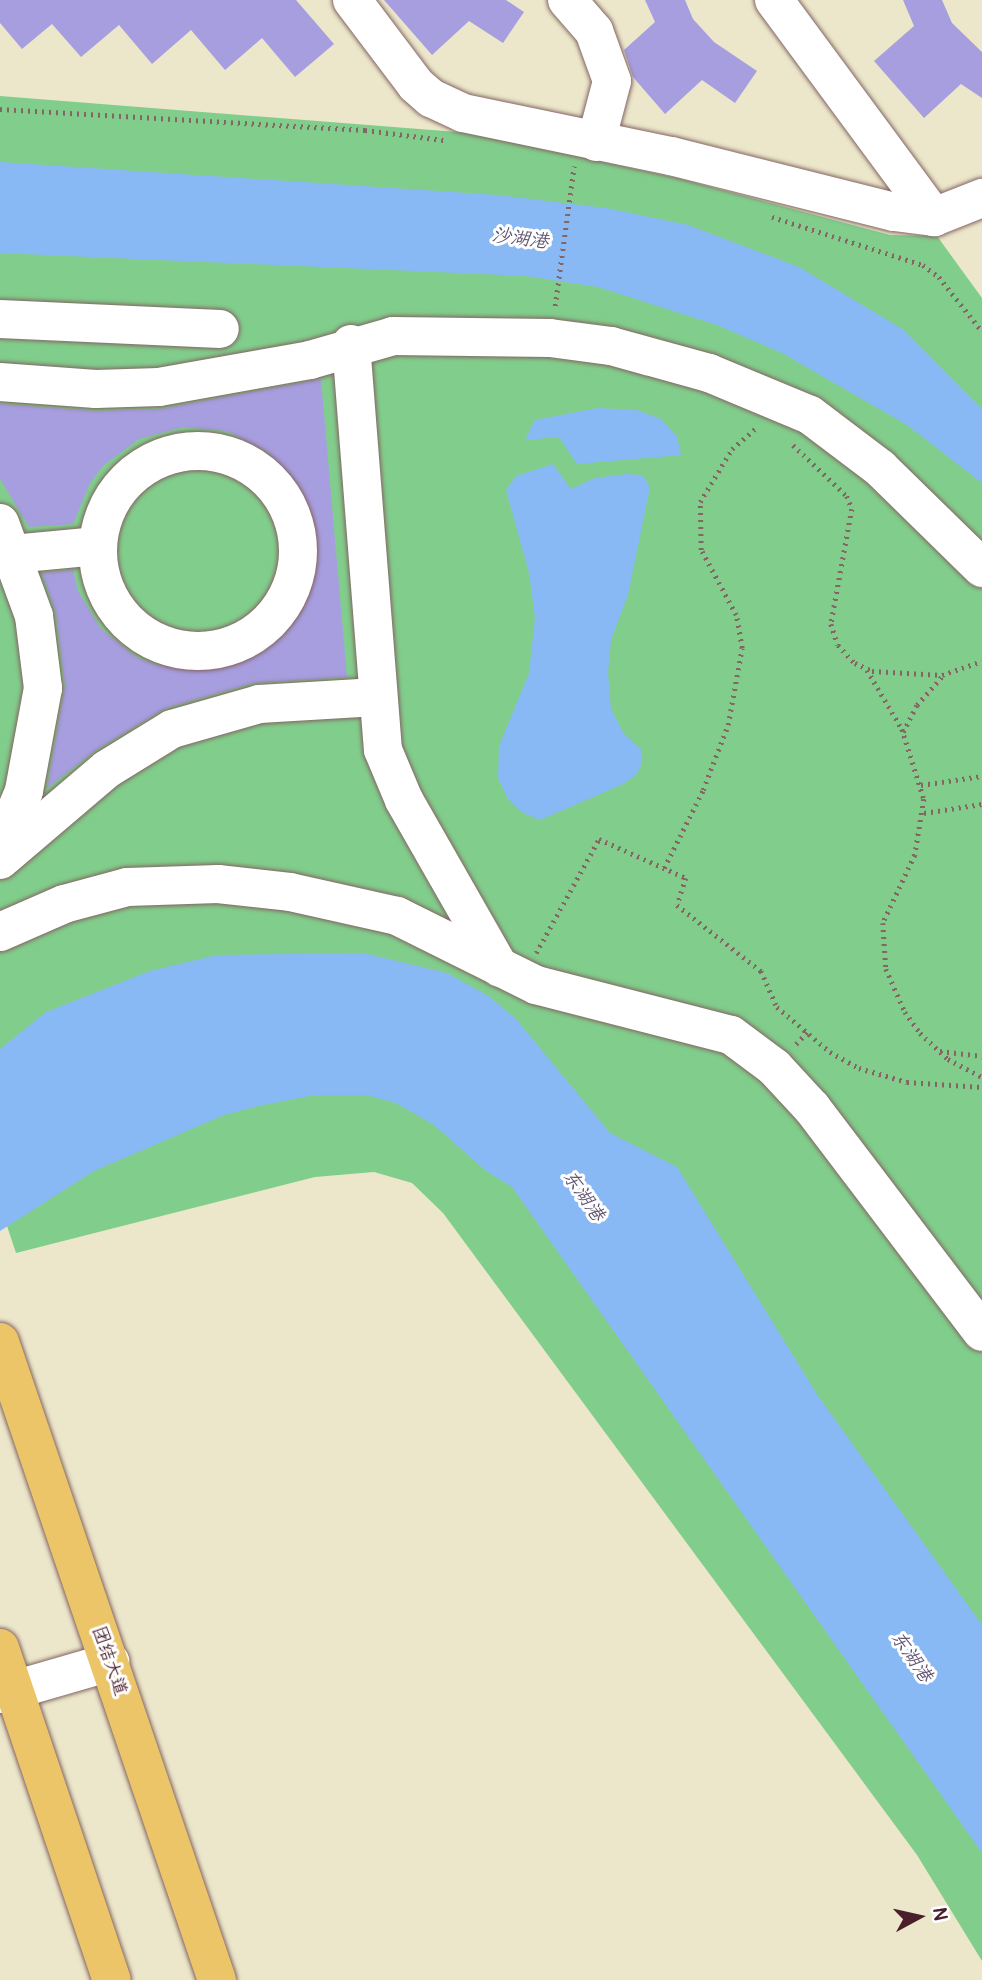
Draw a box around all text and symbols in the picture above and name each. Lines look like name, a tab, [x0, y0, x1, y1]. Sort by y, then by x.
water label: 沙湖港	[490, 224, 550, 254]
water label: 东湖港	[557, 1166, 609, 1226]
street label: 团结大道	[87, 1623, 131, 1699]
water label: 东湖港	[885, 1627, 937, 1687]
north arrow	[884, 1882, 954, 1952]
text: N	[927, 1906, 953, 1922]

